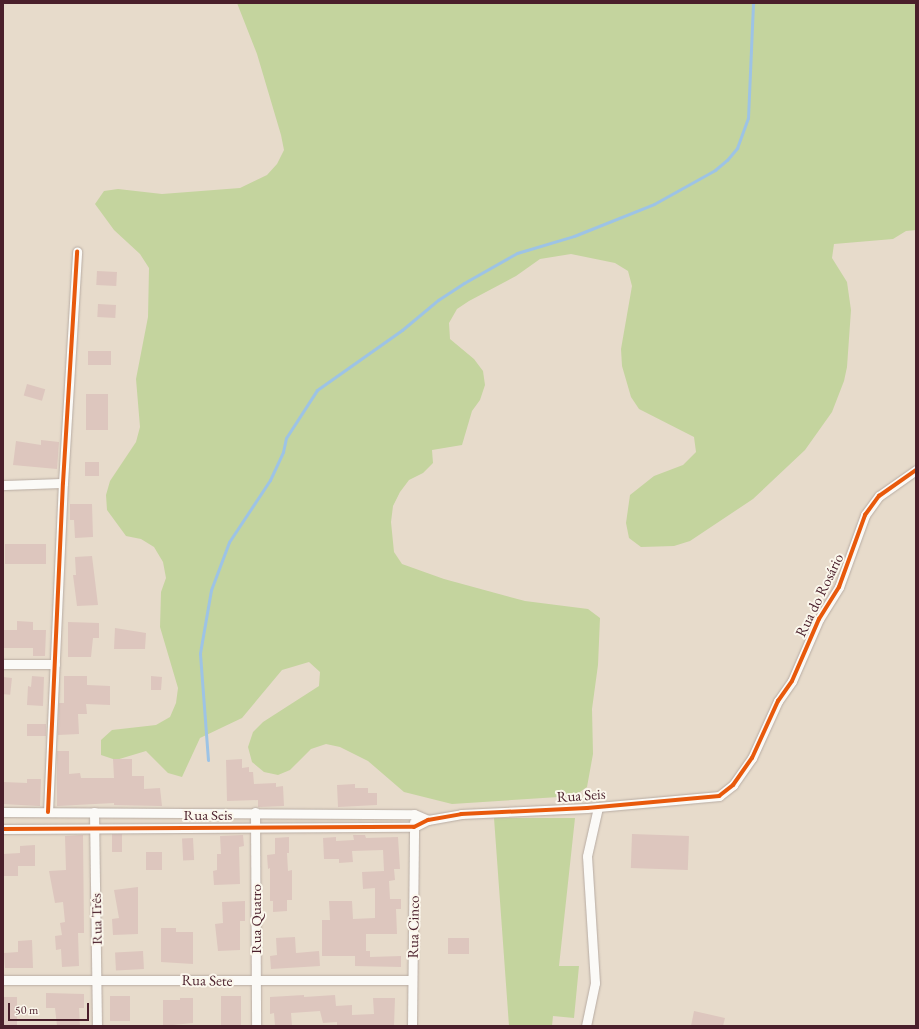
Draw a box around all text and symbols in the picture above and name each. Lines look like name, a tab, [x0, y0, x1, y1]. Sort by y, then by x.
street label: Rua do Rosário	[791, 550, 847, 640]
street label: Rua Seis	[556, 784, 606, 806]
street label: Rua Seis	[184, 806, 232, 824]
street label: Rua Quatro	[247, 884, 265, 954]
street label: Rua Três	[87, 893, 105, 945]
street label: Rua Cinco	[403, 895, 423, 959]
street label: Rua Sete	[181, 971, 233, 989]
scale bar	[10, 995, 91, 1021]
text: 50 m	[15, 1002, 38, 1018]

